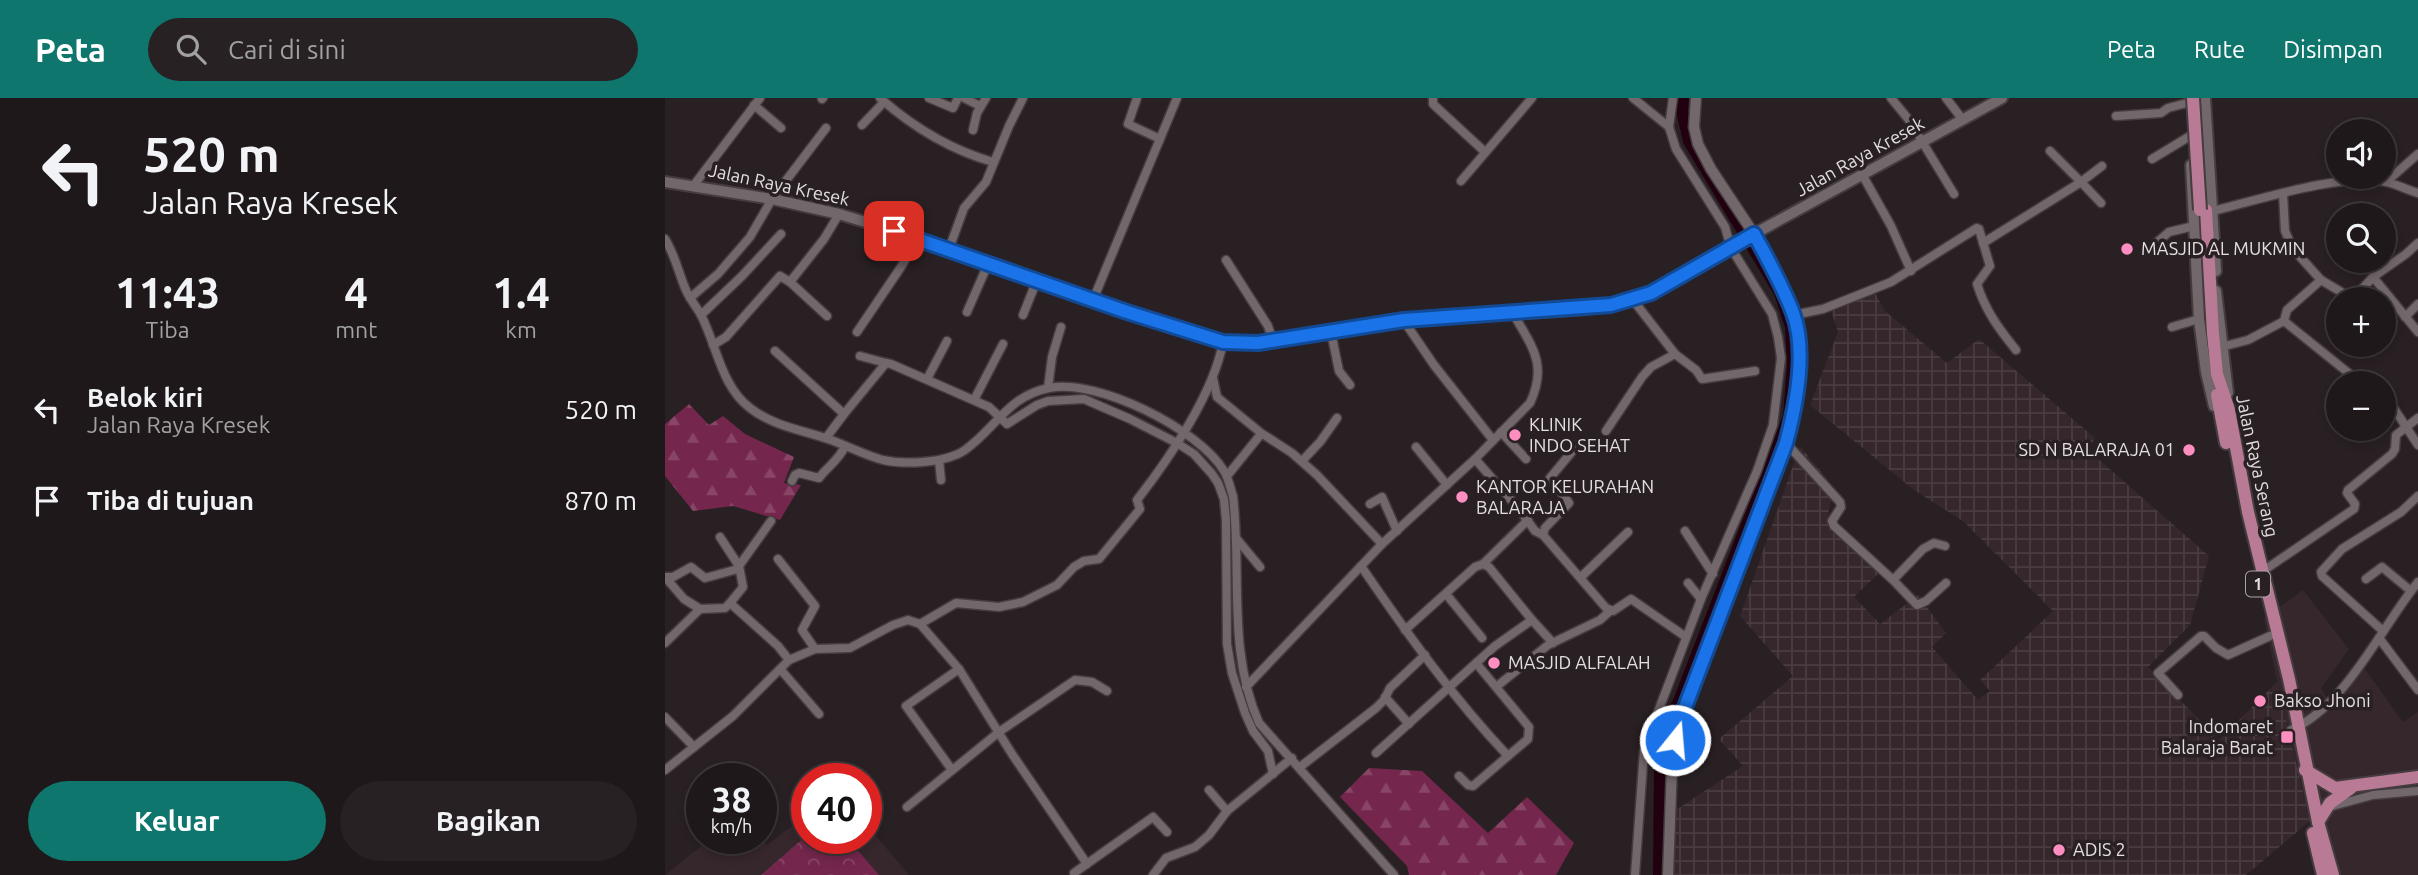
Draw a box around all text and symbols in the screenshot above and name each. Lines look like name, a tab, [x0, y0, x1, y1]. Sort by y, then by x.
search box	[148, 18, 638, 81]
icon: search	[172, 30, 210, 68]
text: Peta	[35, 31, 106, 68]
text: Cari di sini	[228, 35, 346, 64]
text: Peta	[2107, 36, 2156, 63]
text: Rute	[2194, 36, 2245, 63]
text: Disimpan	[2283, 36, 2383, 63]
street label: Jalan Raya Kresek	[1792, 113, 1927, 200]
map controls	[2326, 119, 2396, 441]
button: sound	[2326, 119, 2396, 189]
icon: left	[28, 126, 119, 217]
text: 520 m	[143, 126, 280, 181]
street label: Jalan Raya Kresek	[707, 159, 851, 209]
text: Jalan Raya Kresek	[143, 184, 398, 220]
pin	[864, 201, 924, 261]
button: search	[2326, 203, 2396, 273]
icon: arrive	[875, 212, 913, 250]
place label: MASJID AL MUKMIN	[2141, 238, 2305, 258]
marker: MASJID AL MUKMIN	[2119, 241, 2135, 257]
text: 11:43	[115, 269, 220, 316]
text: 4	[344, 269, 368, 316]
text: 1.4	[492, 269, 550, 316]
button: +	[2326, 287, 2396, 357]
text: Tiba	[145, 317, 190, 342]
text: mnt	[335, 317, 377, 342]
text: km	[505, 317, 537, 342]
button: −	[2326, 371, 2396, 441]
text: Belok kiri	[87, 383, 203, 412]
icon: left	[28, 391, 66, 429]
street label: Jalan Raya Serang	[2233, 393, 2283, 539]
text: 520 m	[565, 395, 637, 424]
text: Jalan Raya Kresek	[87, 412, 270, 437]
place label: KLINIK INDO SEHAT	[1529, 414, 1630, 455]
marker: KLINIK INDO SEHAT	[1507, 427, 1523, 443]
place label: SD N BALARAJA 01	[2018, 439, 2175, 459]
marker: SD N BALARAJA 01	[2181, 442, 2197, 458]
place label: KANTOR KELURAHAN BALARAJA	[1476, 476, 1654, 517]
icon: arrive	[28, 482, 66, 520]
text: Tiba di tujuan	[87, 486, 254, 515]
text: 870 m	[565, 486, 637, 515]
marker: KANTOR KELURAHAN BALARAJA	[1454, 489, 1470, 505]
road number: 1	[2246, 572, 2270, 597]
place label: MASJID ALFALAH	[1508, 652, 1651, 672]
marker: MASJID ALFALAH	[1486, 655, 1502, 671]
place label: Bakso Jhoni	[2274, 690, 2371, 710]
marker: Bakso Jhoni	[2252, 693, 2268, 709]
position arrow	[1638, 703, 1712, 777]
place label: Indomaret Balaraja Barat	[2161, 716, 2273, 757]
marker: Indomaret Balaraja Barat	[2279, 729, 2295, 745]
speed limit sign: 40	[791, 763, 882, 854]
text: 38	[712, 779, 751, 819]
button: Keluar	[28, 781, 326, 861]
button: Bagikan	[340, 781, 637, 861]
text: km/h	[711, 816, 752, 836]
place label: ADIS 2	[2073, 839, 2126, 859]
marker: ADIS 2	[2051, 842, 2067, 858]

